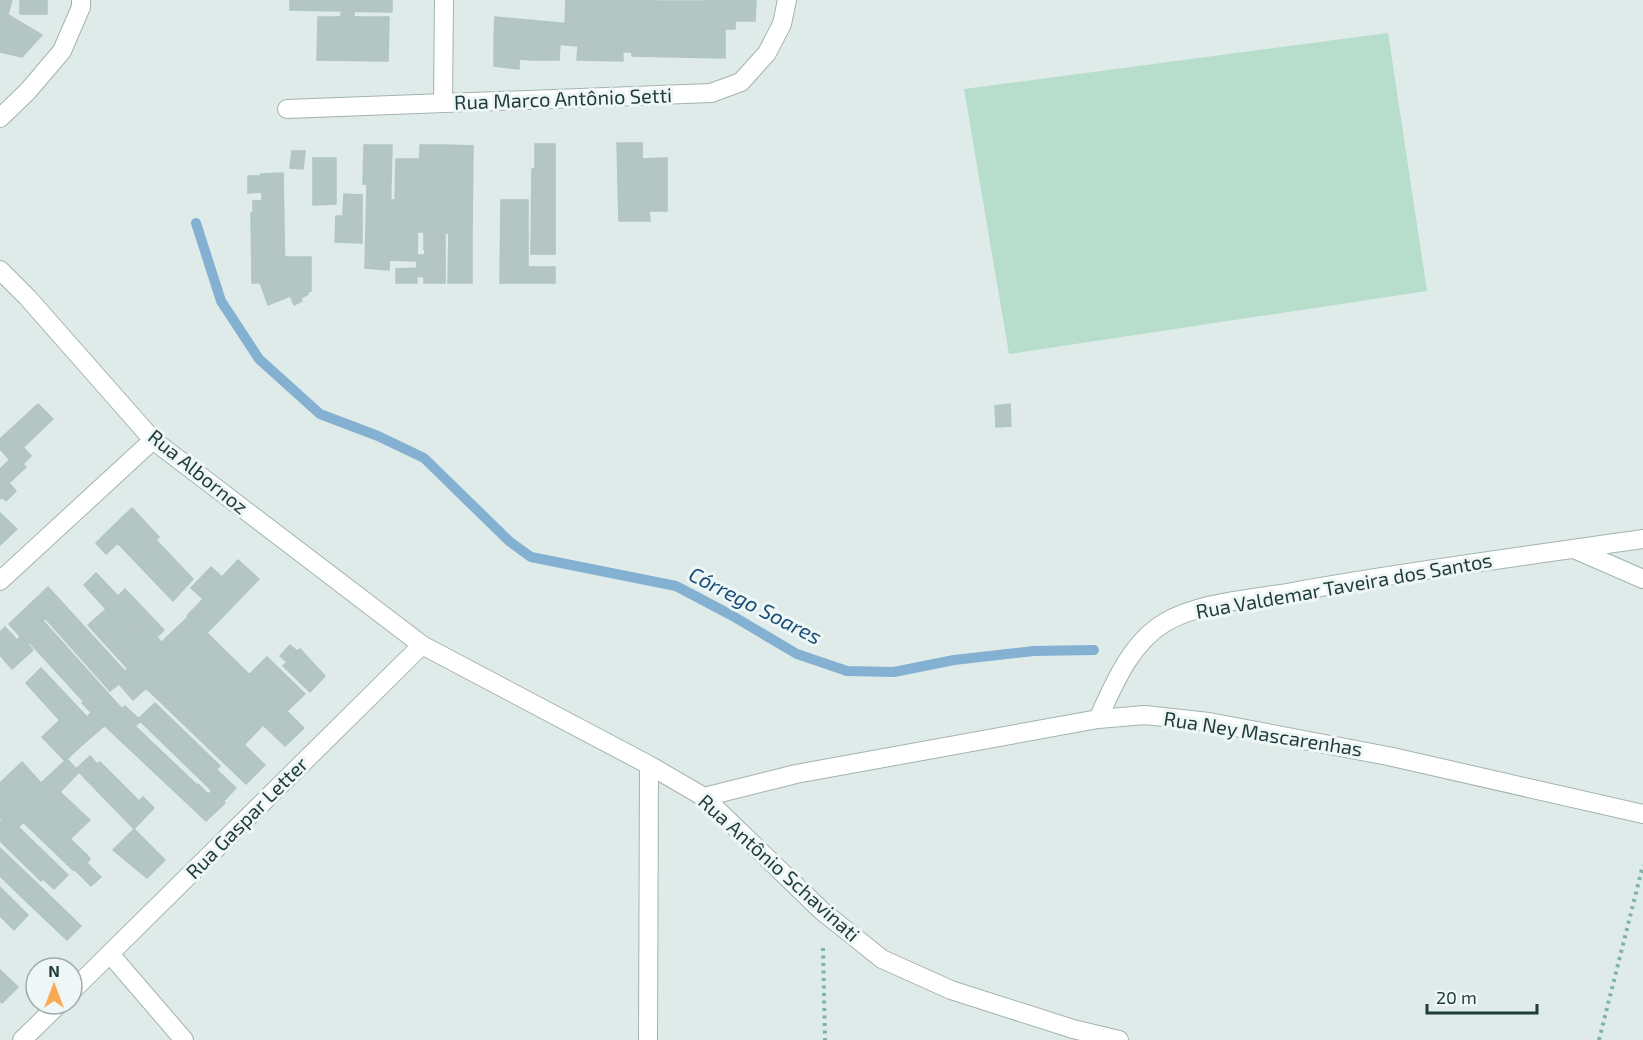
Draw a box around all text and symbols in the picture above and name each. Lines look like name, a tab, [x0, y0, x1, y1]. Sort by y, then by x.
street label: Rua Marco Antônio Setti	[454, 82, 672, 114]
street label: Rua Albornoz	[144, 424, 253, 519]
street label: Rua Valdemar Taveira dos Santos	[1194, 547, 1494, 623]
water label: Córrego Soares	[685, 560, 826, 649]
street label: Rua Ney Mascarenhas	[1162, 705, 1364, 761]
street label: Rua Gaspar Letter	[180, 751, 312, 883]
street label: Rua Antônio Schavinati	[694, 789, 865, 946]
north arrow	[24, 956, 84, 1016]
text: N	[48, 961, 60, 980]
scale bar	[1427, 977, 1536, 1015]
text: 20 m	[1436, 986, 1477, 1008]

